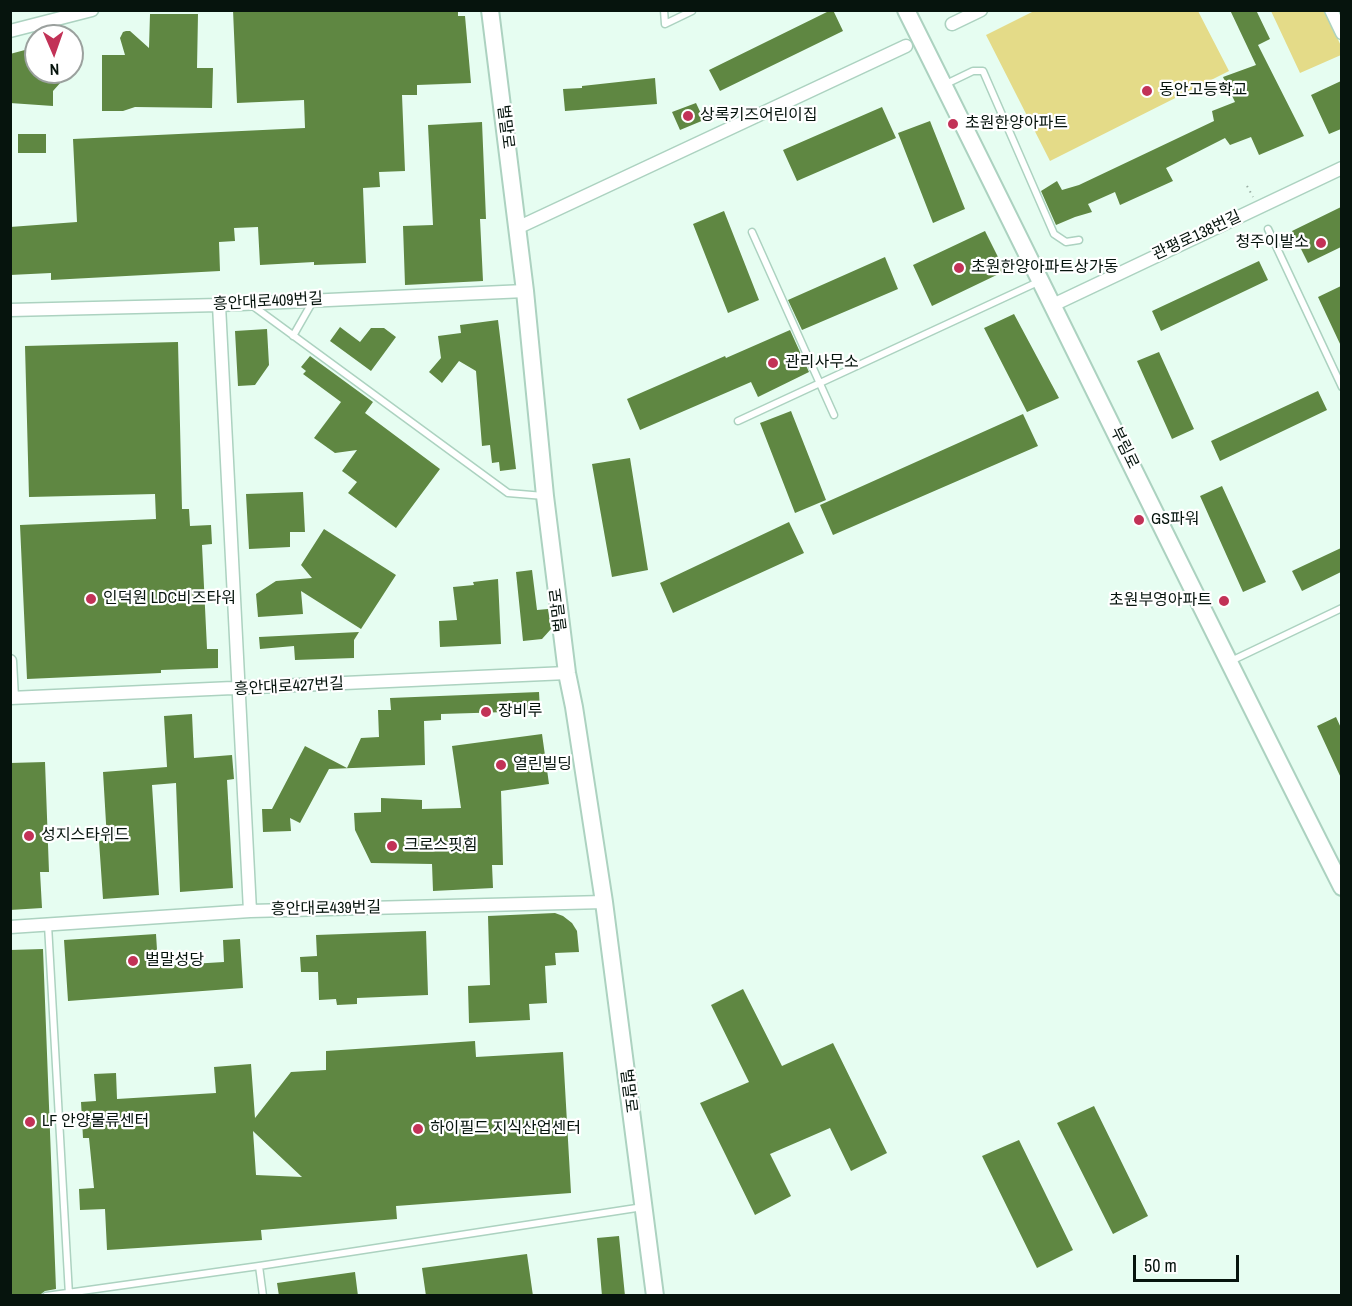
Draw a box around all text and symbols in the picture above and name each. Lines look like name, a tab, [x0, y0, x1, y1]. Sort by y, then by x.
north arrow	[24, 24, 84, 84]
text: N	[49, 59, 60, 81]
place label: 동안고등학교	[1159, 81, 1247, 101]
marker: 동안고등학교	[1140, 84, 1154, 98]
street label: 벌말로	[493, 104, 517, 150]
place label: 상록키즈어린이집	[700, 106, 818, 126]
marker: 상록키즈어린이집	[681, 109, 695, 123]
place label: 초원한양아파트	[965, 114, 1068, 134]
marker: 초원한양아파트	[946, 117, 960, 131]
street label: 관평로138번길	[1150, 207, 1244, 265]
place label: 청주이발소	[1235, 233, 1309, 253]
marker: 청주이발소	[1314, 236, 1328, 250]
place label: 초원한양아파트상가동	[971, 258, 1118, 278]
marker: 초원한양아파트상가동	[952, 261, 966, 275]
street label: 흥안대로409번길	[212, 290, 324, 314]
place label: 관리사무소	[785, 353, 859, 373]
marker: 관리사무소	[766, 356, 780, 370]
street label: 부림로	[1106, 424, 1142, 472]
place label: GS파워	[1151, 510, 1199, 530]
marker: GS파워	[1132, 513, 1146, 527]
street label: 벌말로	[547, 587, 571, 633]
place label: 인덕원 LDC비즈타워	[103, 589, 236, 609]
place label: 초원부영아파트	[1109, 591, 1212, 611]
marker: 인덕원 LDC비즈타워	[84, 592, 98, 606]
marker: 초원부영아파트	[1217, 594, 1231, 608]
street label: 흥안대로427번길	[233, 675, 345, 699]
place label: 장비루	[498, 702, 542, 722]
marker: 장비루	[479, 705, 493, 719]
place label: 열린빌딩	[513, 755, 572, 775]
marker: 열린빌딩	[494, 758, 508, 772]
place label: 성지스타위드	[41, 826, 129, 846]
marker: 성지스타위드	[22, 829, 36, 843]
place label: 크로스핏힘	[404, 836, 478, 856]
marker: 크로스핏힘	[385, 839, 399, 853]
street label: 흥안대로439번길	[271, 898, 381, 920]
place label: 벌말성당	[145, 951, 204, 971]
marker: 벌말성당	[126, 954, 140, 968]
street label: 벌말로	[616, 1068, 640, 1114]
place label: LF 안양물류센터	[42, 1112, 149, 1132]
marker: LF 안양물류센터	[23, 1115, 37, 1129]
place label: 하이필드 지식산업센터	[430, 1119, 581, 1139]
marker: 하이필드 지식산업센터	[411, 1122, 425, 1136]
scale bar	[1136, 1243, 1242, 1281]
text: 50 m	[1144, 1253, 1177, 1278]

